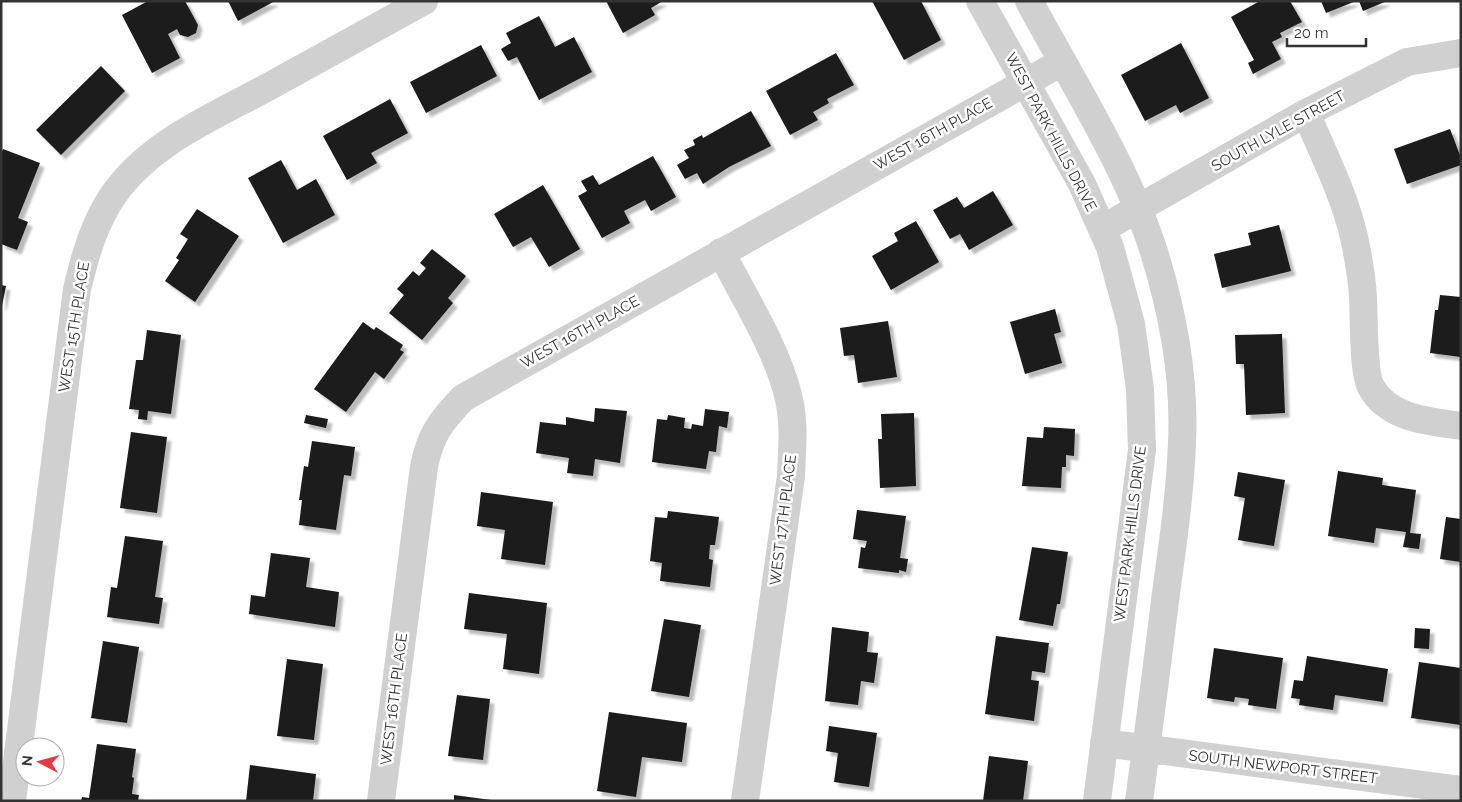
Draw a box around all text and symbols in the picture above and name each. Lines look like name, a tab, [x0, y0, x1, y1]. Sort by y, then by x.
scale bar	[1287, 15, 1366, 47]
text: 20 m	[1294, 24, 1329, 42]
street label: WEST PARK HILLS DRIVE	[1002, 50, 1100, 214]
street label: SOUTH LYLE STREET	[1208, 87, 1348, 175]
street label: WEST 16TH PLACE	[870, 94, 996, 174]
street label: WEST 15TH PLACE	[55, 260, 93, 394]
street label: WEST 16TH PLACE	[517, 292, 643, 372]
street label: WEST PARK HILLS DRIVE	[1110, 445, 1150, 623]
street label: WEST 17TH PLACE	[766, 453, 800, 587]
street label: WEST 16TH PLACE	[377, 632, 411, 766]
north arrow	[15, 737, 65, 787]
street label: SOUTH NEWPORT STREET	[1187, 746, 1379, 788]
text: N	[19, 754, 36, 767]

